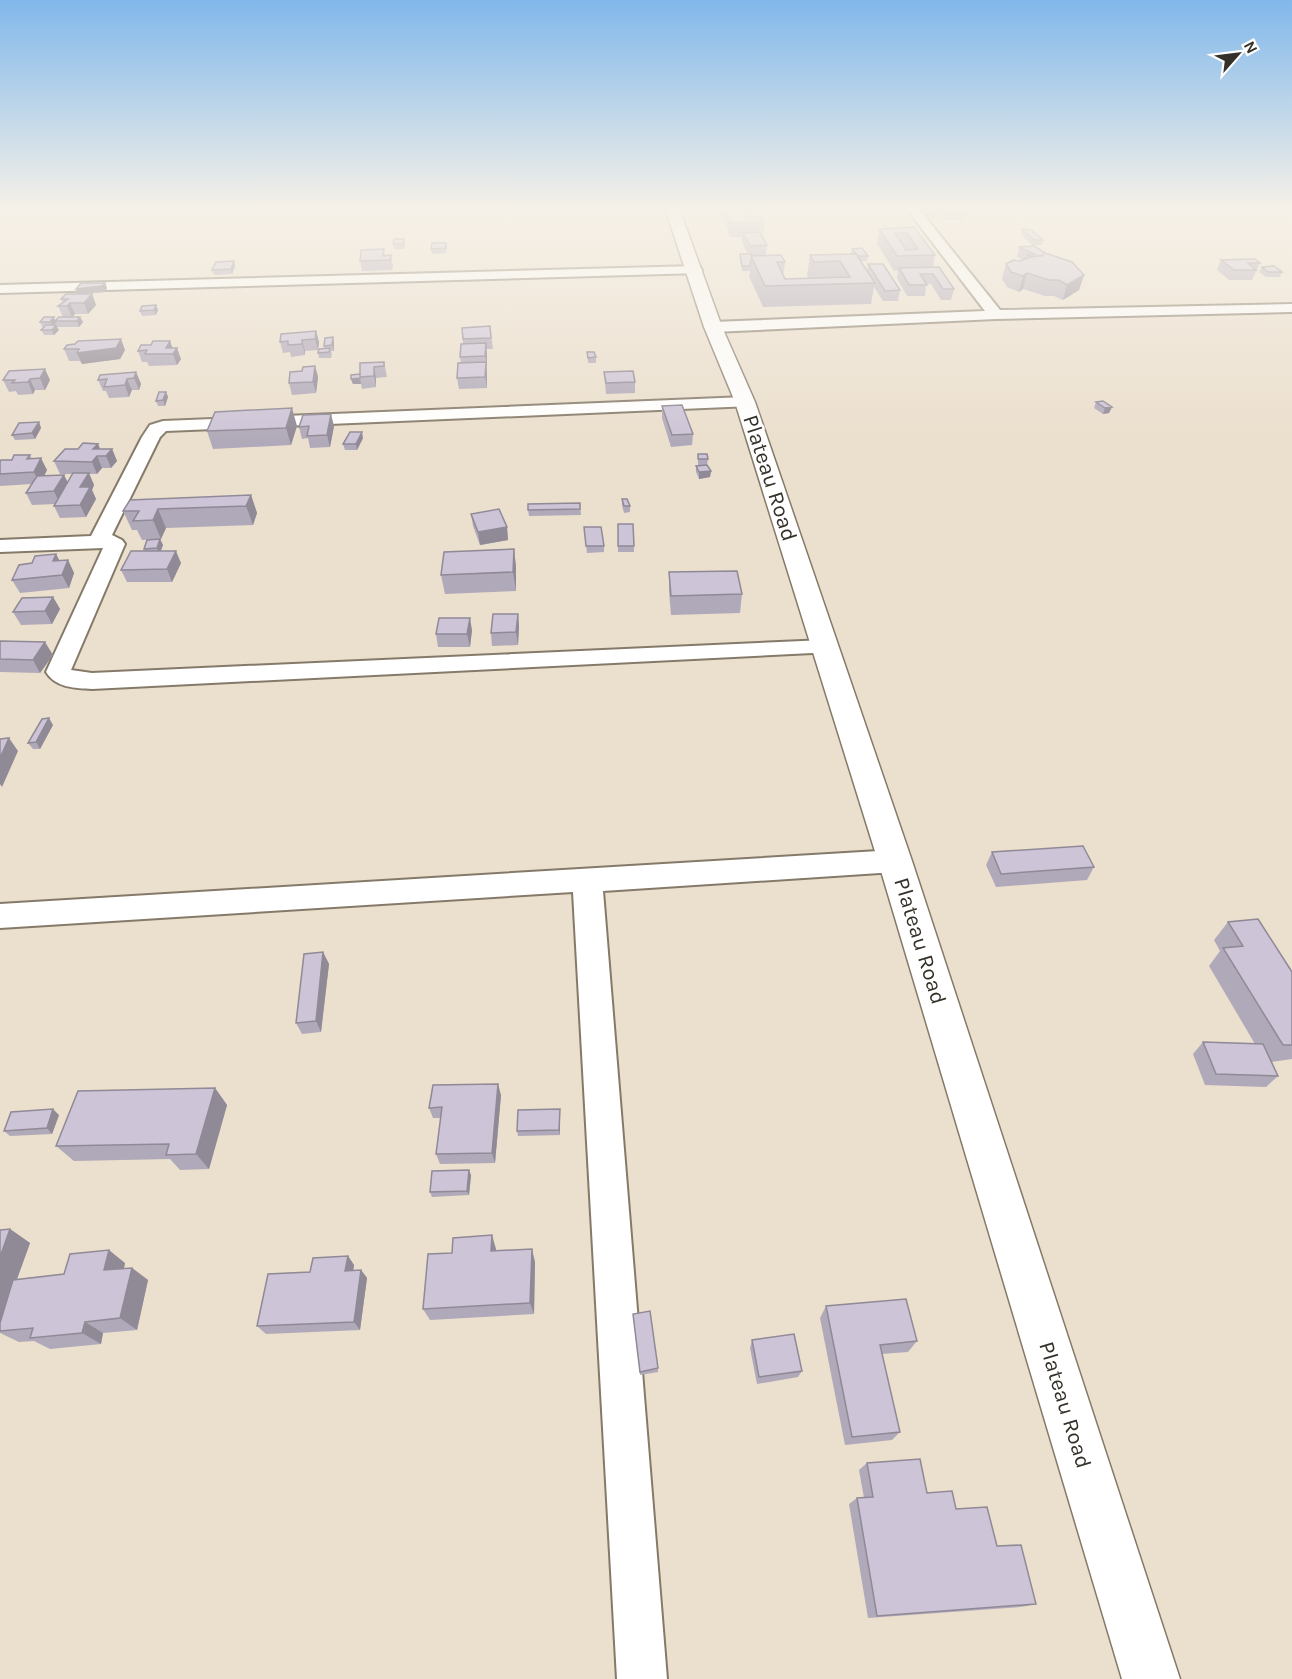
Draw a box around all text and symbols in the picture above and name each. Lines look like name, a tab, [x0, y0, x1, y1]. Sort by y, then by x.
north arrow	[1208, 24, 1268, 84]
text: N	[1240, 38, 1262, 57]
street label: Plateau Road	[737, 412, 803, 544]
street label: Plateau Road	[888, 874, 952, 1008]
street label: Plateau Road	[1033, 1338, 1097, 1472]

